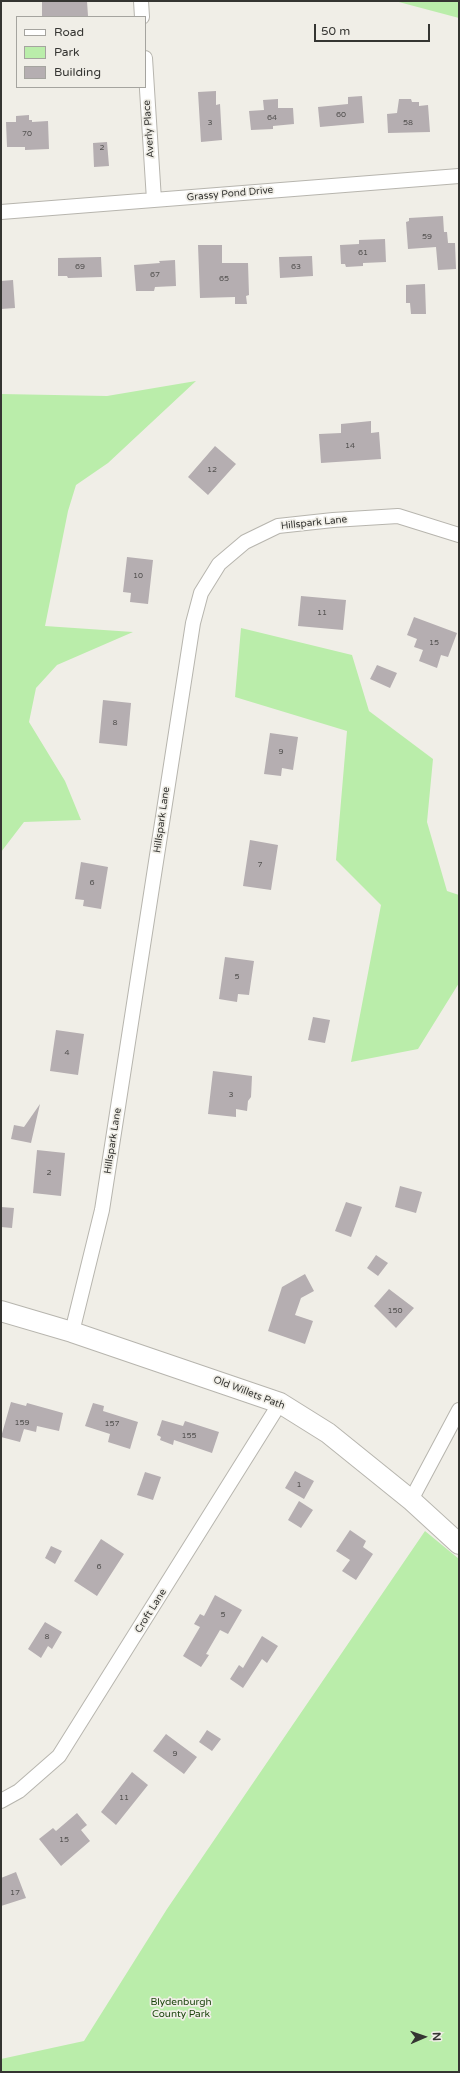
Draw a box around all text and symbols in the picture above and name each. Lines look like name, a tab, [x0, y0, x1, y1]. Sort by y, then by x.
legend	[16, 16, 146, 88]
scale bar	[316, 16, 432, 42]
text: 50 m	[321, 24, 350, 38]
text: Road	[54, 25, 84, 39]
text: Park	[54, 45, 80, 59]
text: Building	[54, 65, 101, 79]
street label: Averly Place	[141, 100, 157, 158]
house number: 60	[336, 110, 346, 120]
house number: 64	[267, 113, 277, 123]
house number: 3	[207, 118, 213, 128]
house number: 58	[403, 118, 413, 128]
house number: 70	[22, 129, 32, 139]
house number: 2	[99, 143, 105, 153]
street label: Grassy Pond Drive	[186, 184, 274, 204]
house number: 59	[422, 232, 432, 242]
house number: 61	[358, 248, 368, 258]
house number: 69	[75, 262, 85, 272]
house number: 63	[291, 262, 301, 272]
house number: 67	[150, 270, 160, 280]
house number: 65	[219, 274, 229, 284]
house number: 14	[345, 441, 355, 451]
house number: 12	[207, 465, 217, 475]
street label: Hillspark Lane	[280, 514, 348, 532]
house number: 10	[133, 571, 143, 581]
house number: 11	[317, 608, 327, 618]
house number: 15	[429, 638, 439, 648]
house number: 8	[112, 718, 118, 728]
house number: 9	[278, 747, 284, 757]
street label: Hillspark Lane	[151, 786, 173, 854]
house number: 7	[257, 860, 263, 870]
house number: 6	[89, 878, 95, 888]
house number: 5	[234, 972, 240, 982]
house number: 4	[64, 1048, 70, 1058]
house number: 3	[228, 1090, 234, 1100]
street label: Hillspark Lane	[102, 1107, 124, 1175]
house number: 2	[46, 1168, 52, 1178]
house number: 150	[387, 1306, 403, 1316]
street label: Old Willets Path	[212, 1374, 286, 1412]
house number: 159	[14, 1418, 30, 1428]
house number: 157	[104, 1419, 120, 1429]
house number: 155	[181, 1431, 197, 1441]
house number: 1	[296, 1480, 302, 1490]
house number: 6	[96, 1562, 102, 1572]
street label: Croft Lane	[133, 1587, 169, 1635]
house number: 5	[220, 1610, 226, 1620]
house number: 8	[44, 1632, 50, 1642]
house number: 9	[172, 1749, 178, 1759]
house number: 11	[119, 1793, 129, 1803]
house number: 15	[59, 1835, 69, 1845]
house number: 17	[10, 1888, 20, 1898]
park label: Blydenburgh County Park	[150, 1996, 212, 2020]
north arrow	[404, 2017, 444, 2057]
text: N	[430, 2032, 443, 2041]

